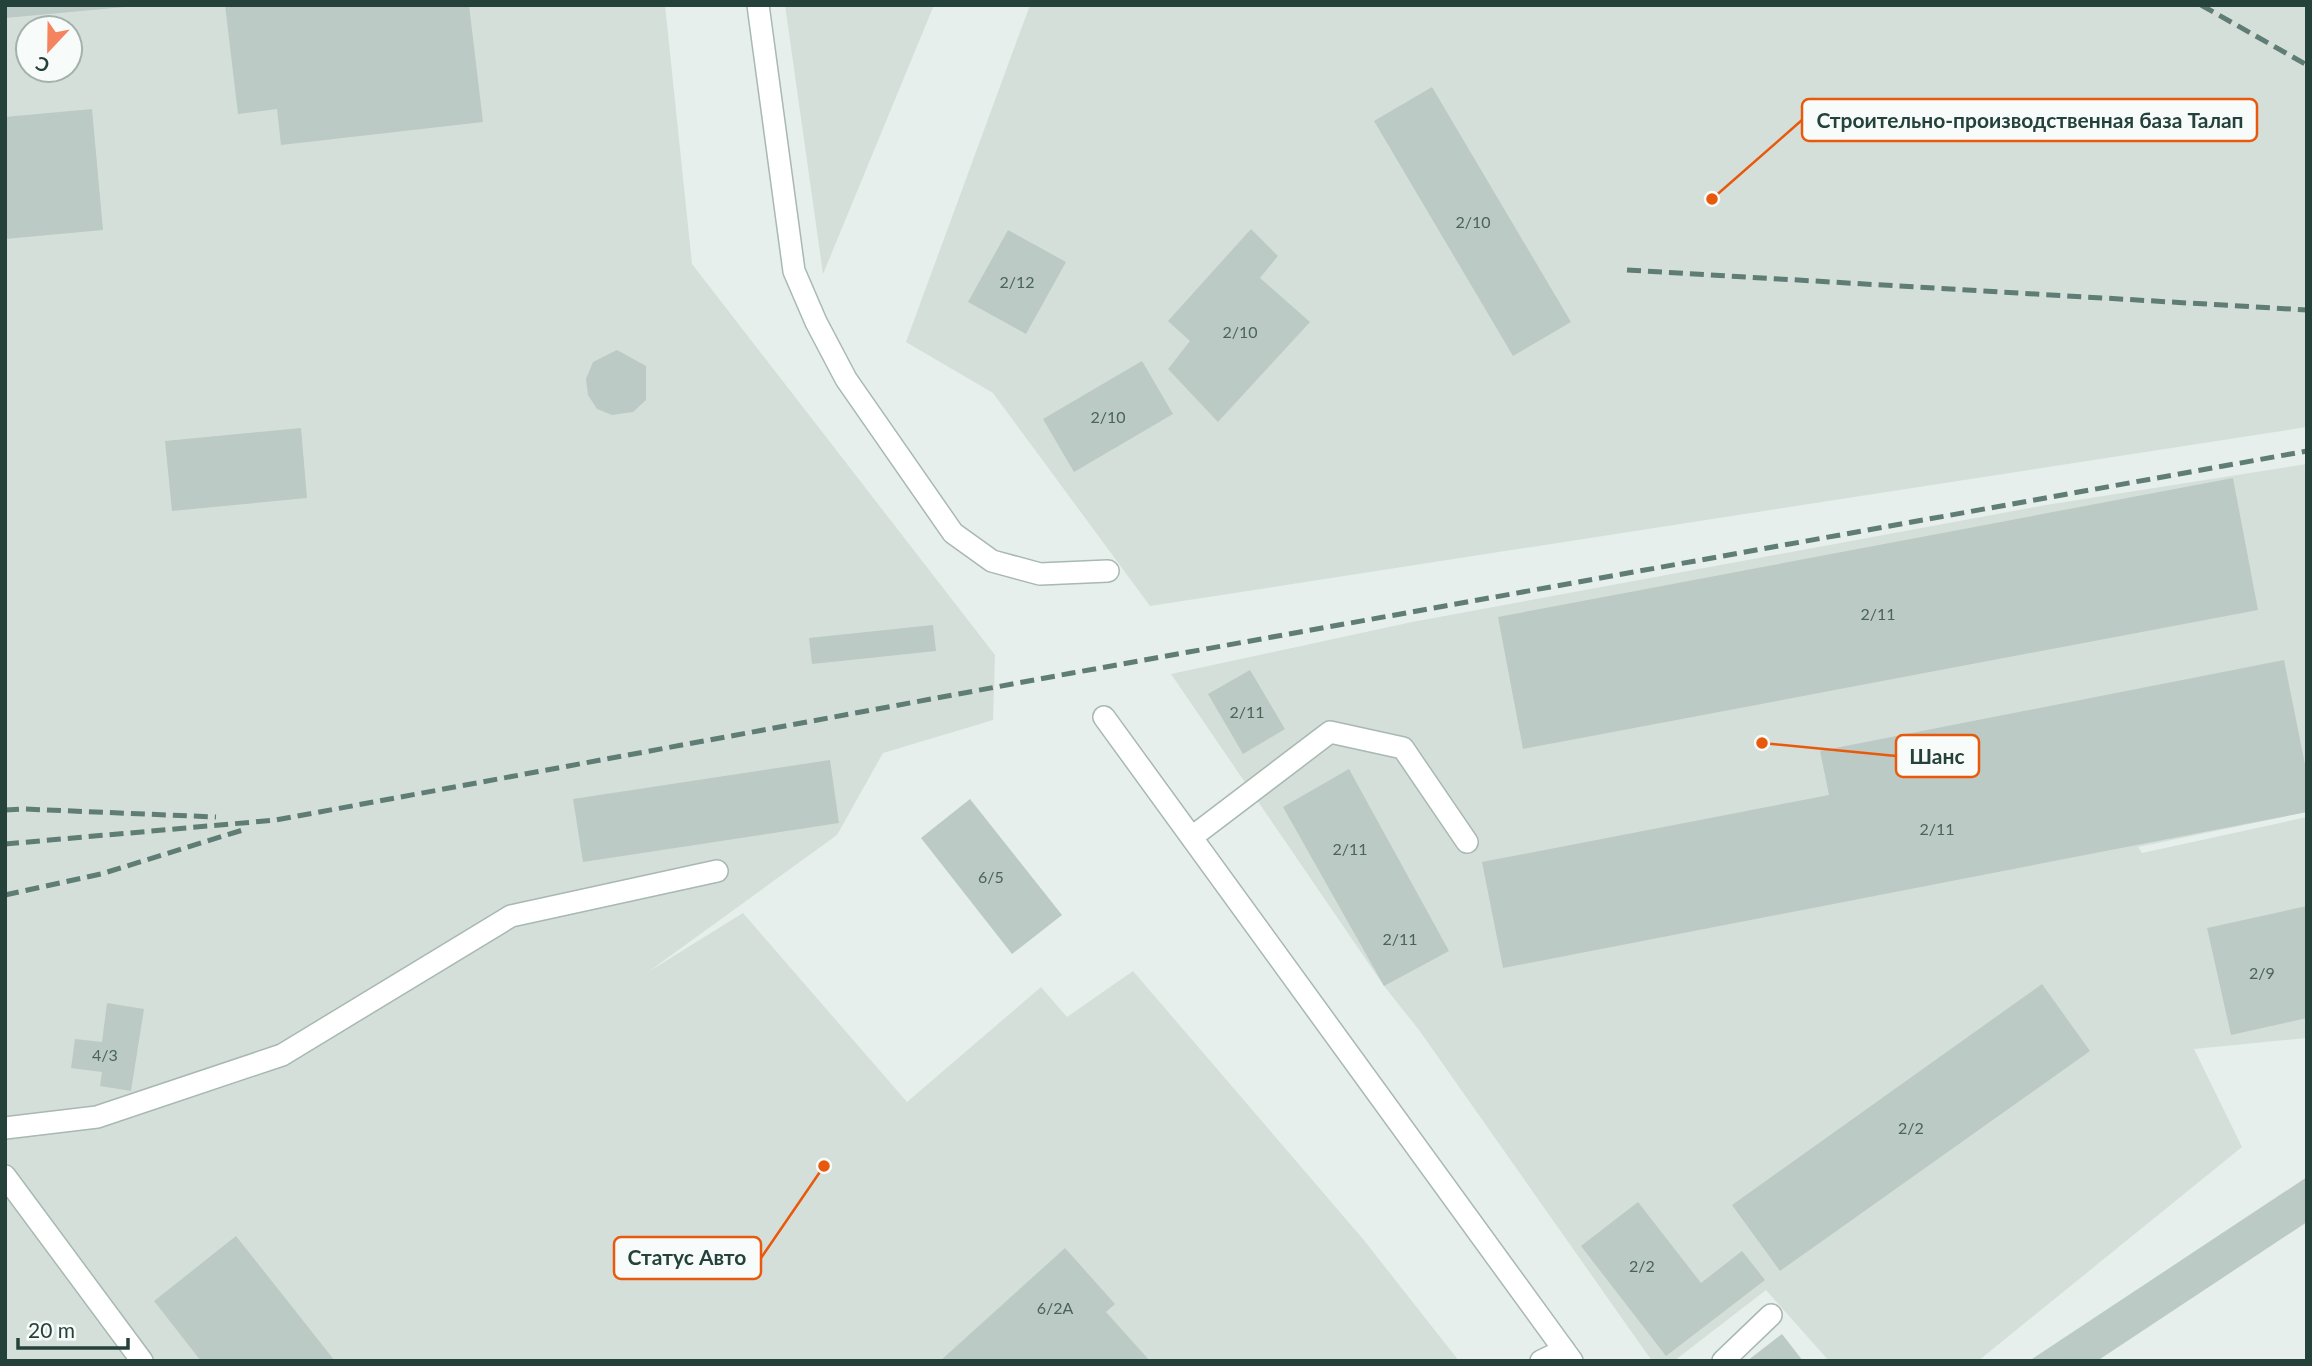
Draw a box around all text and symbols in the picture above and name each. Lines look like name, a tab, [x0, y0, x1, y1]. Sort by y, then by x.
north arrow	[14, 14, 84, 84]
text: С	[32, 52, 53, 78]
callout: Строительно-производственная база Талап	[1802, 99, 2257, 141]
text: Строительно-производственная база Талап	[1816, 107, 2244, 132]
house number: 2/10	[1455, 212, 1491, 231]
house number: 2/12	[999, 272, 1035, 291]
house number: 2/10	[1222, 322, 1258, 341]
house number: 2/10	[1090, 407, 1126, 426]
house number: 2/11	[1860, 604, 1896, 623]
house number: 2/11	[1229, 702, 1265, 721]
callout: Шанс	[1896, 735, 1979, 777]
text: Шанс	[1909, 743, 1965, 768]
house number: 2/11	[1919, 819, 1955, 838]
house number: 2/11	[1332, 839, 1368, 858]
house number: 6/5	[978, 867, 1004, 886]
house number: 2/11	[1382, 929, 1418, 948]
house number: 2/9	[2249, 963, 2275, 982]
house number: 4/3	[92, 1045, 118, 1064]
house number: 2/2	[1898, 1118, 1924, 1137]
callout: Статус Авто	[614, 1237, 761, 1279]
text: Статус Авто	[628, 1244, 746, 1269]
house number: 2/2	[1629, 1256, 1655, 1275]
house number: 6/2А	[1037, 1298, 1073, 1317]
scale bar	[18, 1306, 128, 1350]
text: 20 m	[28, 1317, 75, 1342]

